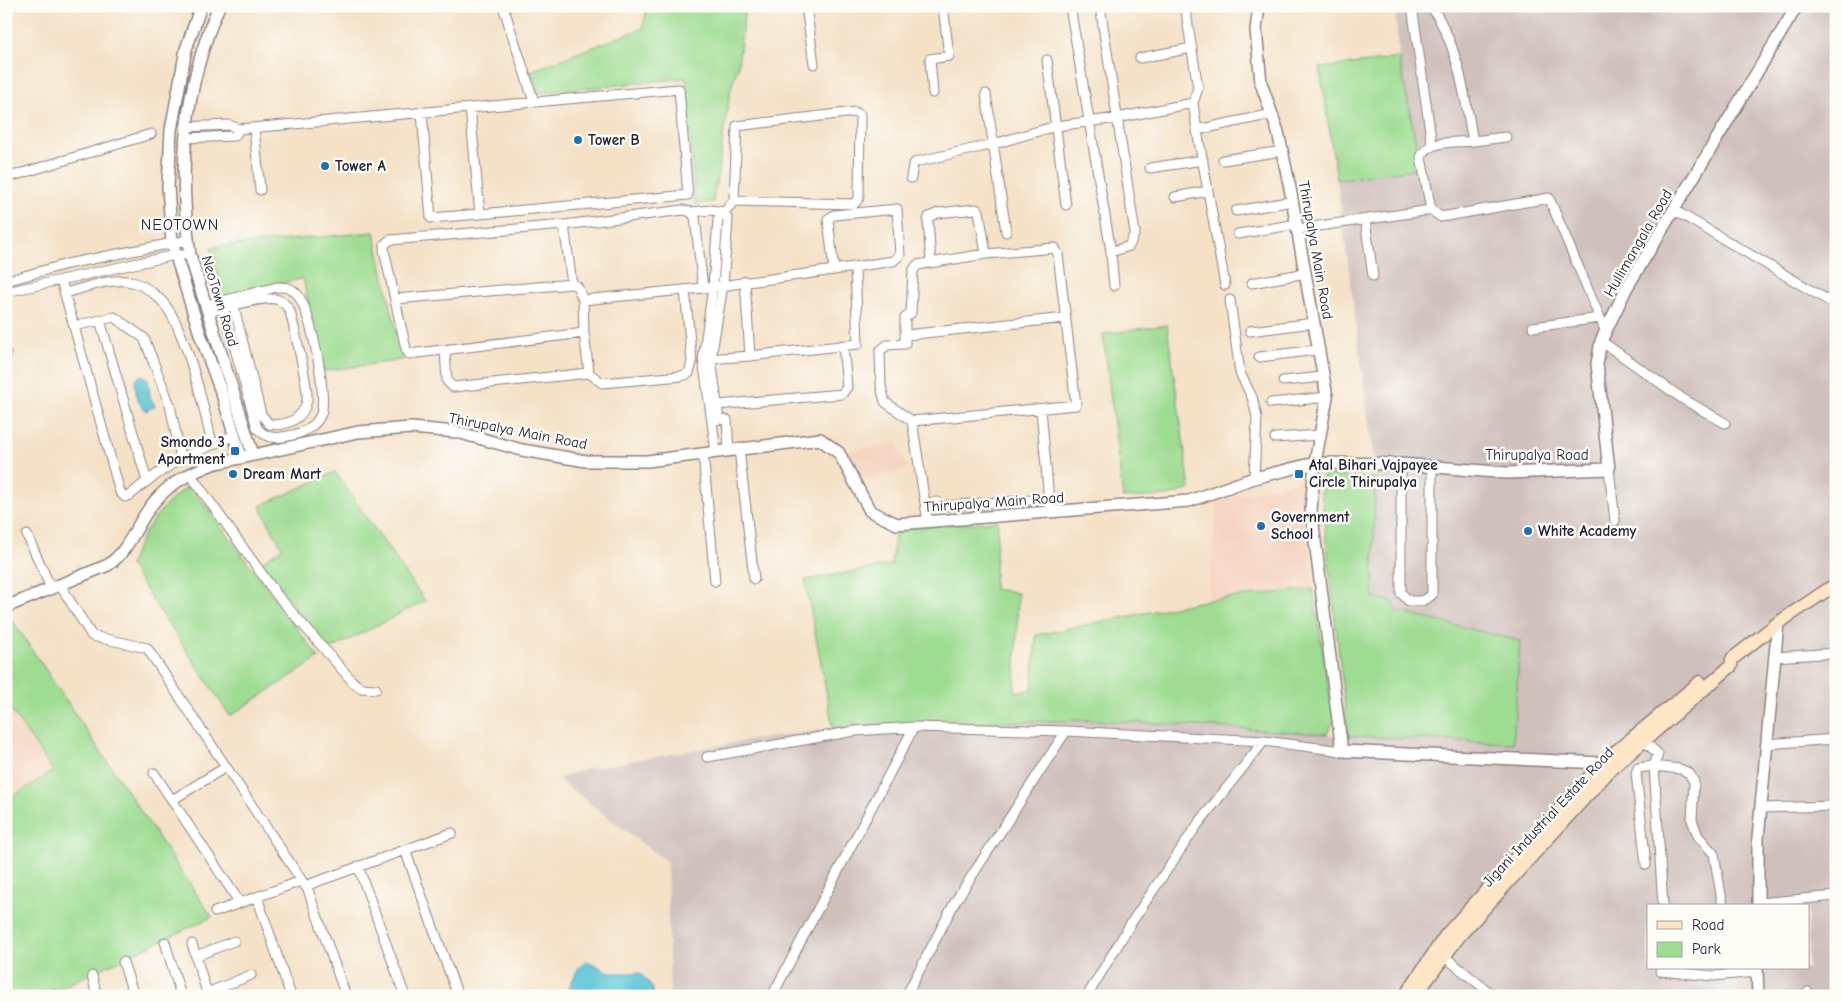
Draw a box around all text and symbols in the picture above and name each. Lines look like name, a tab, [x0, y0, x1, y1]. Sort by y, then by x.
place label: Tower B	[588, 131, 640, 149]
marker: Tower B	[572, 134, 584, 146]
place label: Tower A	[335, 157, 386, 175]
marker: Tower A	[319, 160, 331, 172]
street label: Thirupalya Main Road	[1295, 179, 1337, 321]
street label: Hullimangala Road	[1600, 186, 1676, 300]
district label: NEOTOWN	[141, 216, 219, 234]
street label: NeoTown Road	[198, 253, 242, 349]
street label: Thirupalya Main Road	[447, 409, 589, 453]
place label: Smondo 3 Apartment	[158, 433, 226, 468]
marker: Smondo 3 Apartment	[229, 445, 241, 457]
street label: Thirupalya Road	[1485, 446, 1589, 464]
place label: Atal Bihari Vajpayee Circle Thirupalya	[1309, 456, 1438, 491]
place label: Dream Mart	[243, 465, 322, 483]
marker: Dream Mart	[227, 468, 239, 480]
marker: Atal Bihari Vajpayee Circle Thirupalya	[1293, 468, 1305, 480]
street label: Thirupalya Main Road	[923, 488, 1065, 516]
place label: Government School	[1271, 508, 1350, 543]
marker: Government School	[1255, 520, 1267, 532]
place label: White Academy	[1538, 522, 1637, 540]
marker: White Academy	[1522, 525, 1534, 537]
street label: Jigani Industrial Estate Road	[1479, 744, 1617, 890]
legend	[1647, 904, 1810, 970]
text: Road	[1692, 916, 1724, 934]
text: Park	[1692, 940, 1721, 958]

